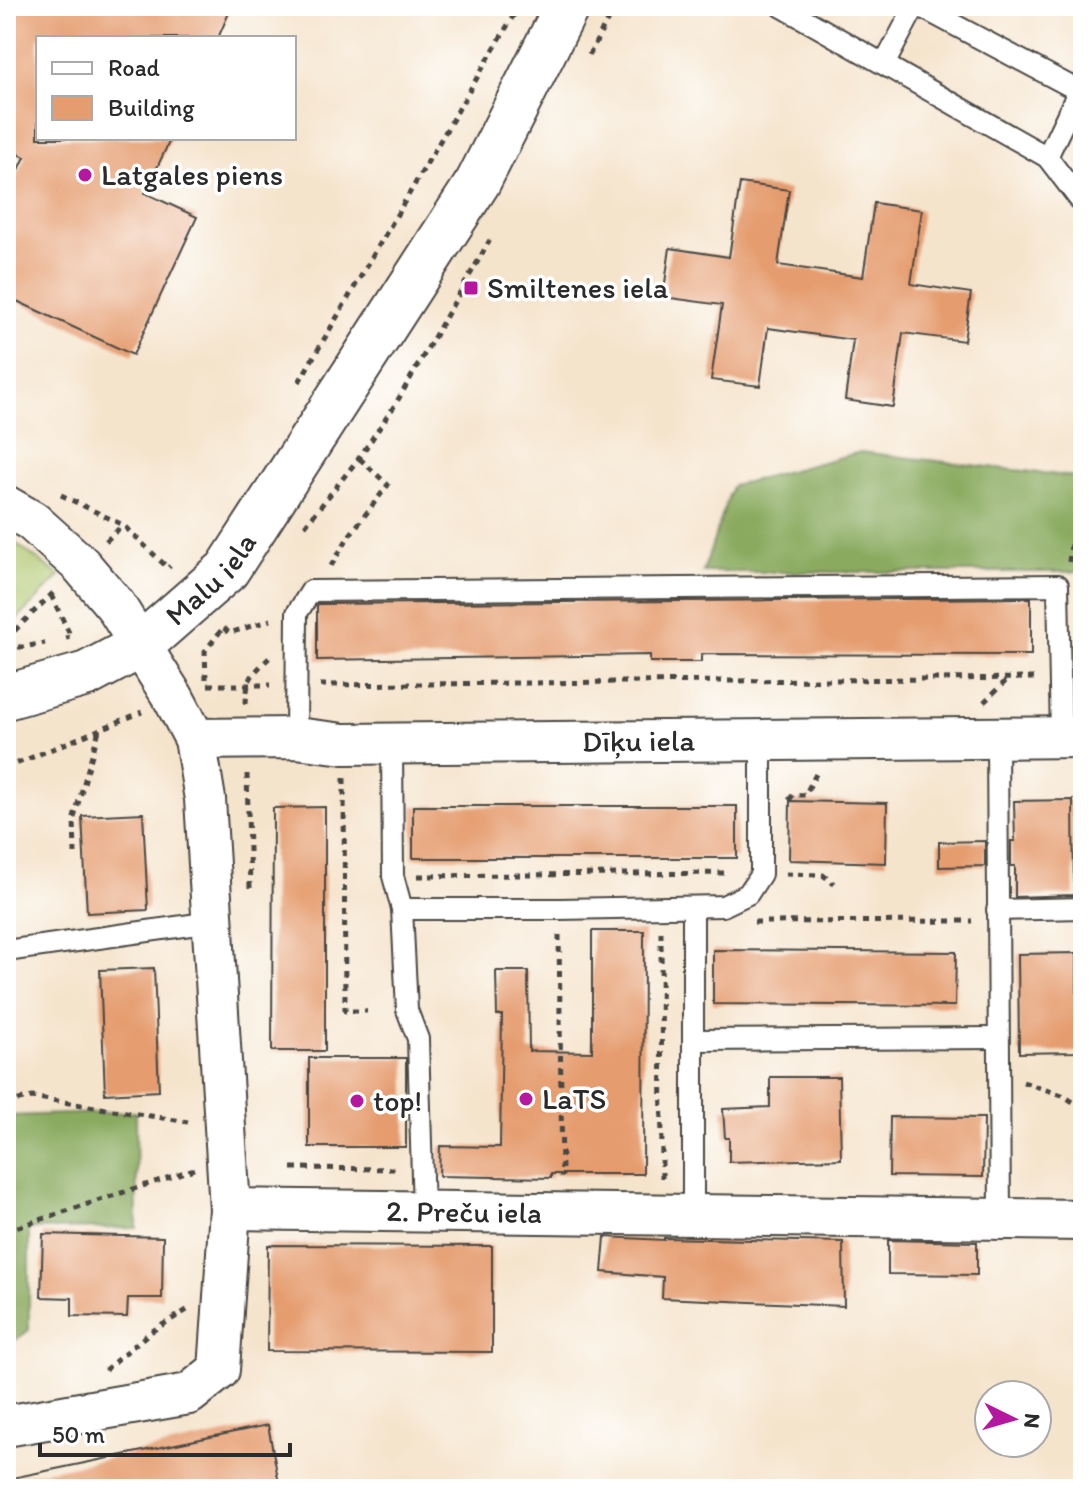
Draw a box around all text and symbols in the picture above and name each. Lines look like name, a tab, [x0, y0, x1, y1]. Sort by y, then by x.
legend	[36, 36, 296, 140]
text: Road	[108, 53, 160, 82]
text: Building	[108, 93, 195, 122]
place label: Latgales piens	[101, 156, 283, 193]
marker: Latgales piens	[76, 166, 94, 184]
place label: Smiltenes iela	[487, 269, 669, 306]
marker: Smiltenes iela	[462, 279, 480, 297]
street label: Malu iela	[157, 526, 264, 633]
street label: Dīķu iela	[582, 722, 695, 760]
place label: LaTS	[542, 1080, 606, 1117]
place label: top!	[373, 1082, 422, 1119]
marker: LaTS	[517, 1090, 535, 1108]
marker: top!	[348, 1092, 366, 1110]
street label: 2. Preču iela	[386, 1192, 542, 1231]
north arrow	[973, 1379, 1053, 1459]
scale bar	[40, 1407, 290, 1457]
text: N	[1018, 1412, 1047, 1429]
text: 50 m	[52, 1420, 105, 1449]

